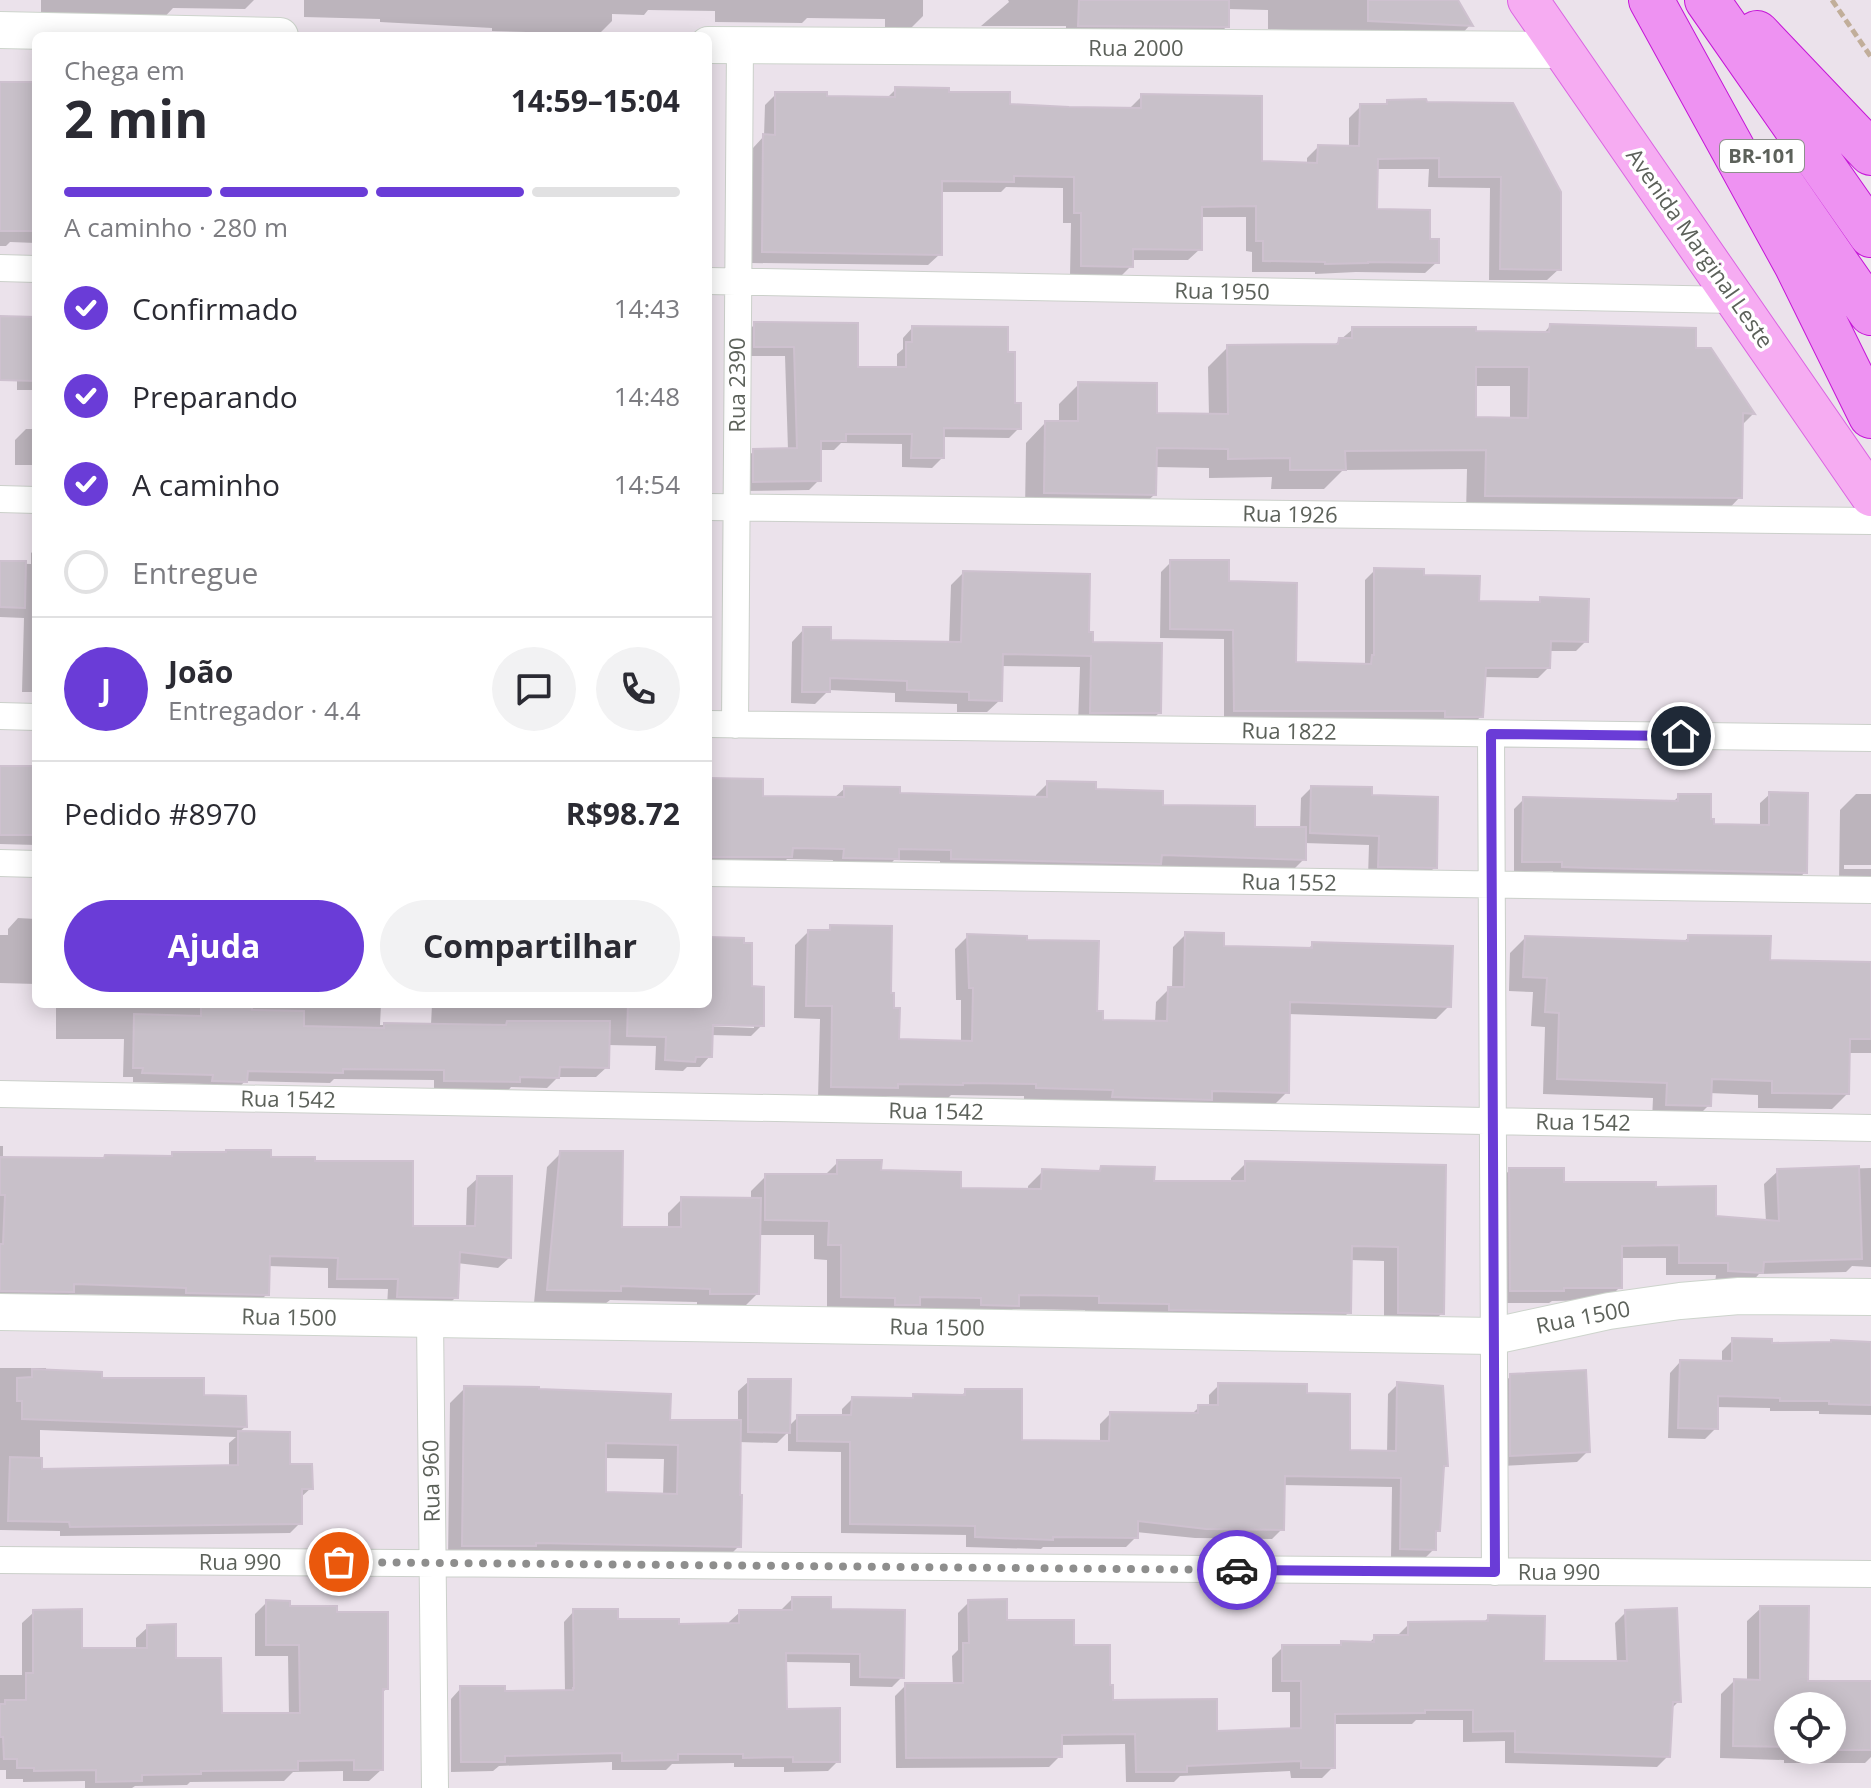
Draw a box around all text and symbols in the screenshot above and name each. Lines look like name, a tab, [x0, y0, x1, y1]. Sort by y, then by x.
street label: Rua 2000	[1088, 32, 1184, 62]
text: Chega em	[64, 52, 185, 88]
text: 14:59–15:04	[511, 80, 680, 121]
text: 2 min	[64, 82, 208, 153]
road number: BR-101	[1720, 140, 1804, 172]
street label: Avenida Marginal Leste	[1620, 141, 1781, 353]
text: A caminho · 280 m	[64, 209, 288, 245]
street label: Rua 1950	[1174, 274, 1270, 306]
icon: check	[64, 286, 108, 330]
text: Confirmado	[132, 288, 298, 329]
text: 14:43	[614, 290, 680, 326]
street label: Rua 2390	[721, 337, 751, 433]
icon: check	[64, 374, 108, 418]
text: Preparando	[132, 376, 298, 417]
text: 14:48	[614, 378, 680, 414]
icon: check	[64, 462, 108, 506]
text: A caminho	[132, 464, 280, 505]
text: 14:54	[614, 466, 680, 502]
street label: Rua 1926	[1242, 497, 1338, 529]
text: Entregue	[132, 552, 258, 593]
button: chat	[492, 647, 576, 731]
button: phone	[596, 647, 680, 731]
text: João	[168, 651, 233, 692]
text: J	[101, 669, 111, 710]
text: Entregador · 4.4	[168, 692, 361, 728]
pin	[1647, 702, 1715, 770]
street label: Rua 1822	[1241, 714, 1337, 746]
icon: home	[1659, 714, 1703, 758]
text: Pedido #8970	[64, 793, 257, 834]
text: R$98.72	[566, 793, 680, 834]
street label: Rua 1552	[1241, 865, 1337, 897]
button: Ajuda	[64, 900, 364, 992]
button: Compartilhar	[380, 900, 680, 992]
street label: Rua 1542	[240, 1082, 336, 1114]
street label: Rua 1542	[888, 1094, 984, 1126]
street label: Rua 1542	[1535, 1105, 1631, 1137]
street label: Rua 1500	[1533, 1292, 1632, 1340]
street label: Rua 1500	[241, 1300, 337, 1332]
street label: Rua 1500	[889, 1310, 985, 1342]
street label: Rua 960	[414, 1439, 446, 1523]
pin	[305, 1528, 373, 1596]
courier	[1197, 1530, 1277, 1610]
icon: bag	[317, 1540, 361, 1584]
street label: Rua 990	[199, 1546, 281, 1576]
icon: car	[1215, 1548, 1259, 1592]
street label: Rua 990	[1518, 1556, 1600, 1586]
map controls	[1774, 1692, 1846, 1764]
button: locate	[1774, 1692, 1846, 1764]

